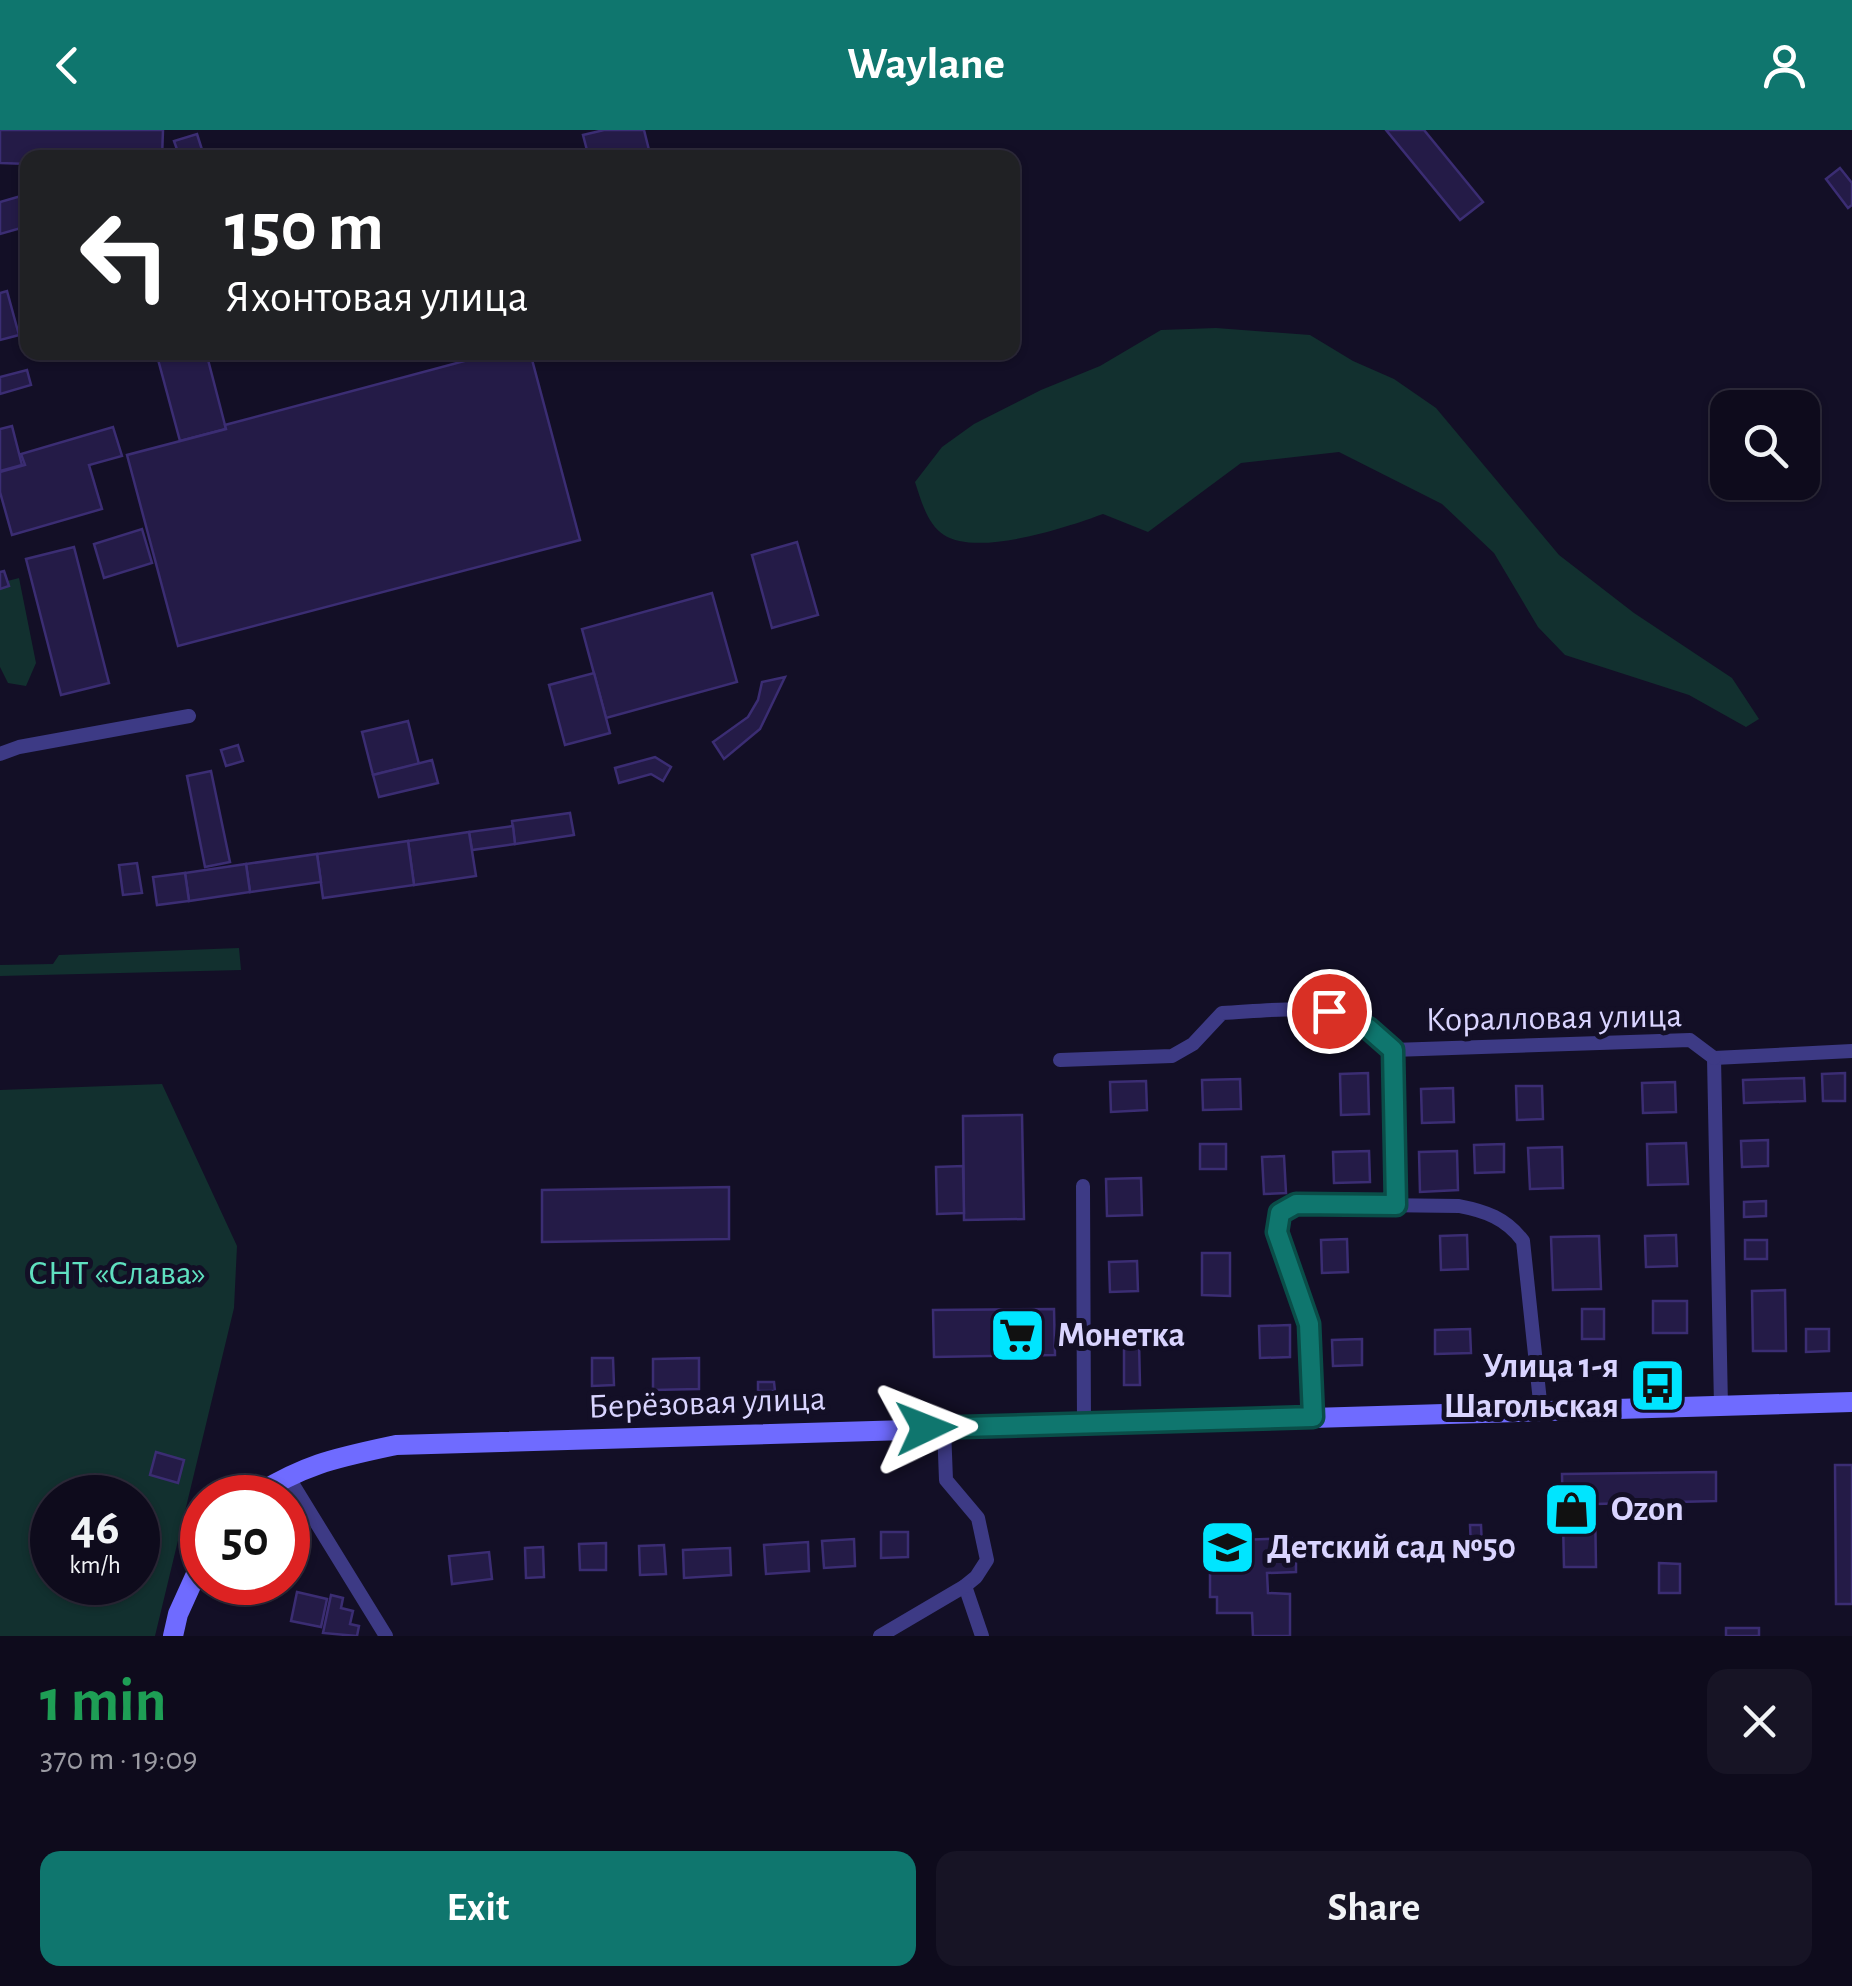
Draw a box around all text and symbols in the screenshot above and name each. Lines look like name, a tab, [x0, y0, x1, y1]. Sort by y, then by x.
icon: back	[40, 38, 95, 93]
icon: person	[1757, 38, 1812, 93]
text: Waylane	[847, 42, 1005, 87]
icon: left	[60, 190, 190, 320]
text: 150 m	[225, 193, 384, 263]
text: Яхонтовая улица	[225, 275, 528, 320]
map controls	[1710, 390, 1820, 500]
button: search	[1710, 390, 1820, 500]
pin	[1287, 969, 1372, 1054]
icon: arrive	[1302, 984, 1357, 1039]
street label: Коралловая улица	[1425, 998, 1683, 1038]
park label: СНТ «Слава»	[28, 1256, 206, 1291]
supermarket icon: Монетка	[988, 1305, 1048, 1365]
place label: Монетка	[1057, 1318, 1185, 1353]
place label: Улица 1-я Шагольская	[1443, 1349, 1619, 1424]
bus stop icon: Улица 1-я Шагольская	[1628, 1356, 1688, 1416]
position arrow	[874, 1376, 978, 1480]
street label: Берёзовая улица	[588, 1381, 826, 1425]
speed limit sign: 50	[180, 1475, 310, 1605]
shop icon: Ozon	[1542, 1479, 1602, 1539]
place label: Ozon	[1611, 1492, 1684, 1527]
text: 46	[70, 1503, 120, 1553]
school or university icon: Детский сад №50	[1198, 1517, 1258, 1577]
place label: Детский сад №50	[1267, 1530, 1516, 1565]
text: km/h	[69, 1553, 121, 1578]
button: close	[1707, 1669, 1812, 1774]
text: 1 min	[40, 1672, 166, 1732]
text: 370 m · 19:09	[40, 1743, 198, 1775]
button: Exit	[40, 1851, 916, 1966]
button: Share	[936, 1851, 1812, 1966]

